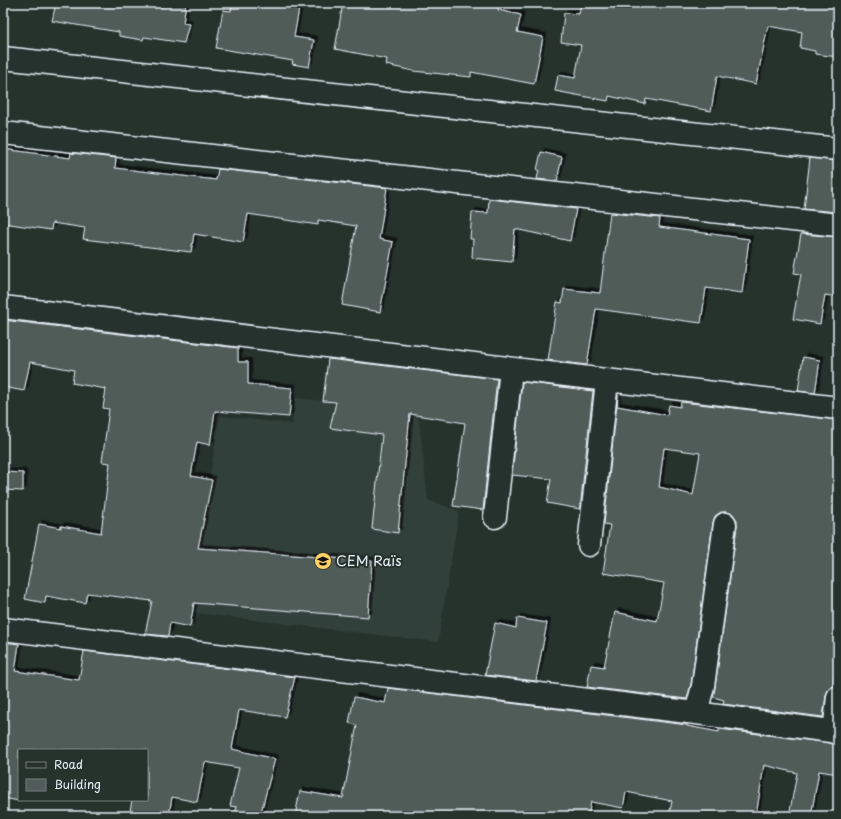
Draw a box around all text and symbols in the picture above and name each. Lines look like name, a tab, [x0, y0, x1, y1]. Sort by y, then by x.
place label: CEM Raïs	[336, 550, 402, 571]
school or university icon: CEM Raïs	[313, 551, 333, 571]
legend	[18, 749, 148, 801]
text: Road	[54, 755, 83, 773]
text: Building	[54, 775, 101, 793]

